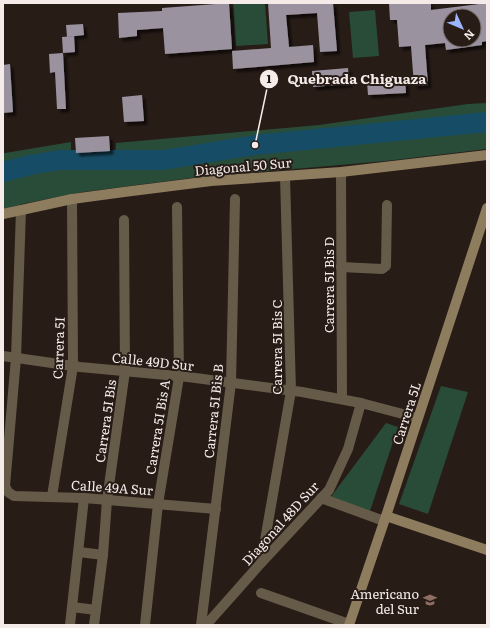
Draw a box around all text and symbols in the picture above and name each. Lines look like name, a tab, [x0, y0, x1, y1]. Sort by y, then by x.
north arrow	[442, 8, 482, 48]
text: N	[461, 27, 479, 45]
callout: Quebrada Chiguaza	[259, 66, 434, 92]
text: Quebrada Chiguaza	[288, 68, 427, 88]
text: 1	[267, 69, 272, 87]
street label: Diagonal 50 Sur	[194, 152, 293, 180]
street label: Carrera 5I Bis D	[319, 237, 338, 333]
street label: Carrera 5I Bis C	[267, 299, 286, 395]
street label: Carrera 5I	[47, 317, 69, 379]
street label: Calle 49D Sur	[111, 347, 196, 375]
street label: Carrera 5I Bis B	[199, 362, 227, 459]
street label: Carrera 5I Bis	[90, 378, 120, 464]
street label: Carrera 5I Bis A	[140, 378, 174, 476]
street label: Carrera 5L	[387, 379, 425, 447]
street label: Calle 49A Sur	[70, 475, 154, 499]
street label: Diagonal 48D Sur	[237, 476, 324, 569]
place label: Americano del Sur	[351, 584, 420, 618]
school or university icon: Americano del Sur	[422, 592, 438, 608]

